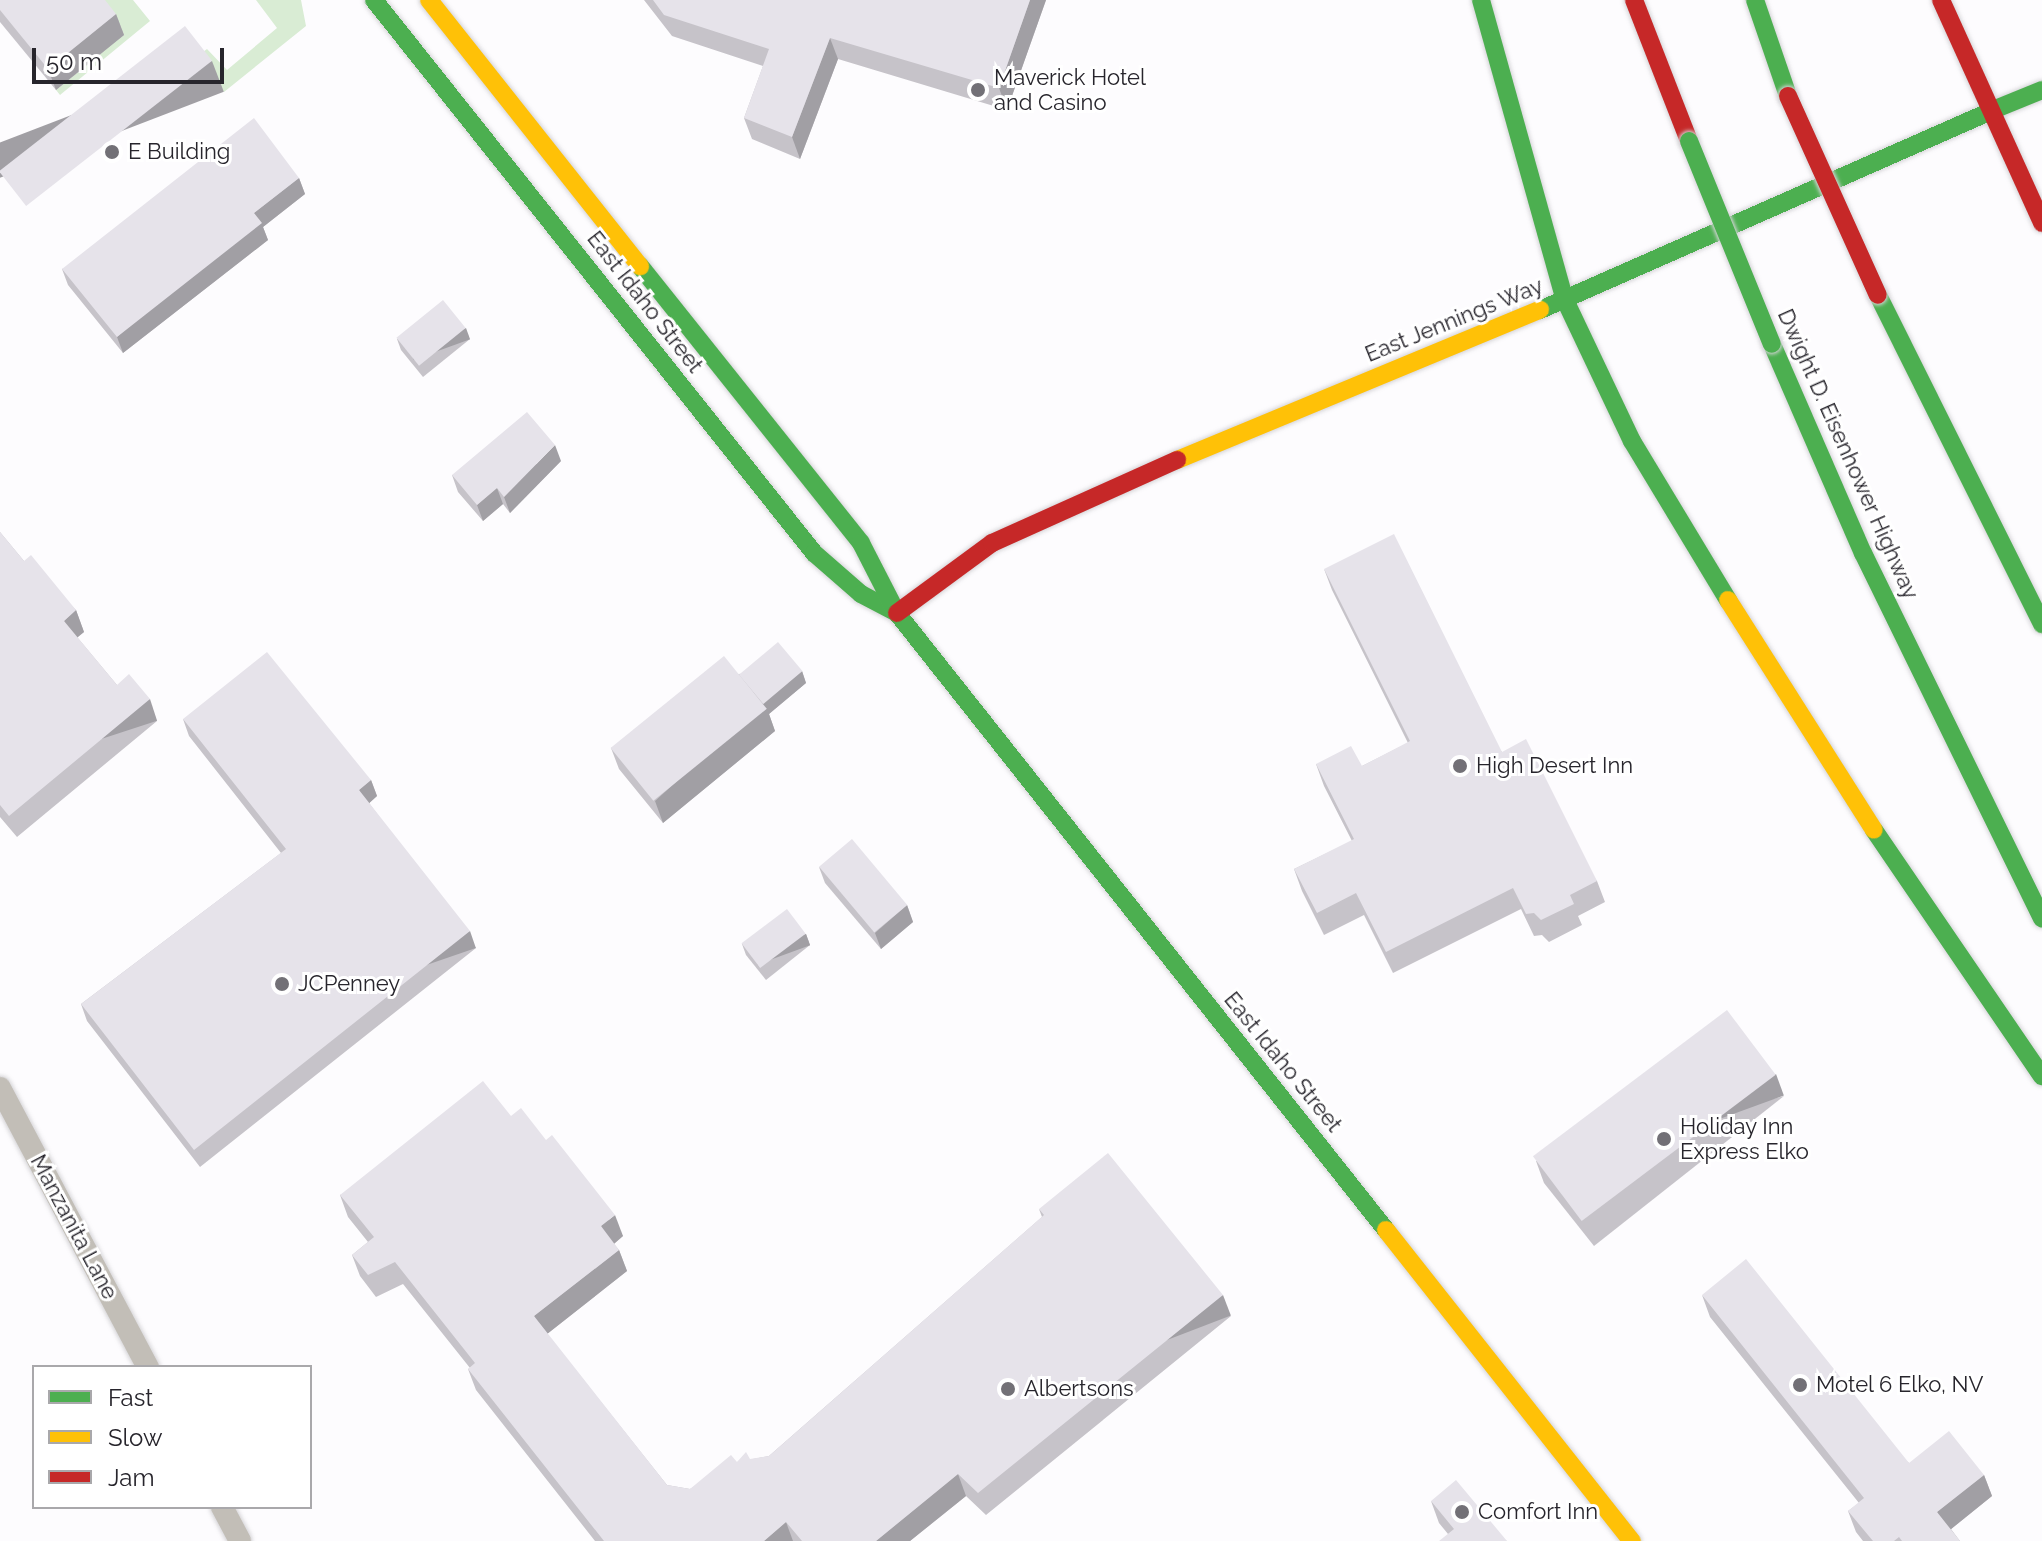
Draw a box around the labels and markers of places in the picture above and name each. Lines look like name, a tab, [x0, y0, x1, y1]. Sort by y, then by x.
place label: Maverick Hotel and Casino	[994, 64, 1146, 116]
marker: Maverick Hotel and Casino	[969, 81, 987, 99]
place label: E Building	[128, 139, 230, 165]
marker: E Building	[103, 143, 121, 161]
place label: High Desert Inn	[1476, 753, 1633, 779]
marker: High Desert Inn	[1451, 757, 1469, 775]
place label: JCPenney	[298, 971, 400, 997]
marker: JCPenney	[273, 975, 291, 993]
place label: Holiday Inn Express Elko	[1680, 1113, 1809, 1164]
marker: Holiday Inn Express Elko	[1655, 1130, 1673, 1148]
place label: Motel 6 Elko, NV	[1816, 1372, 1984, 1398]
place label: Albertsons	[1024, 1376, 1134, 1402]
marker: Motel 6 Elko, NV	[1791, 1376, 1809, 1394]
marker: Albertsons	[999, 1380, 1017, 1398]
place label: Comfort Inn	[1478, 1499, 1598, 1525]
marker: Comfort Inn	[1453, 1503, 1471, 1521]

